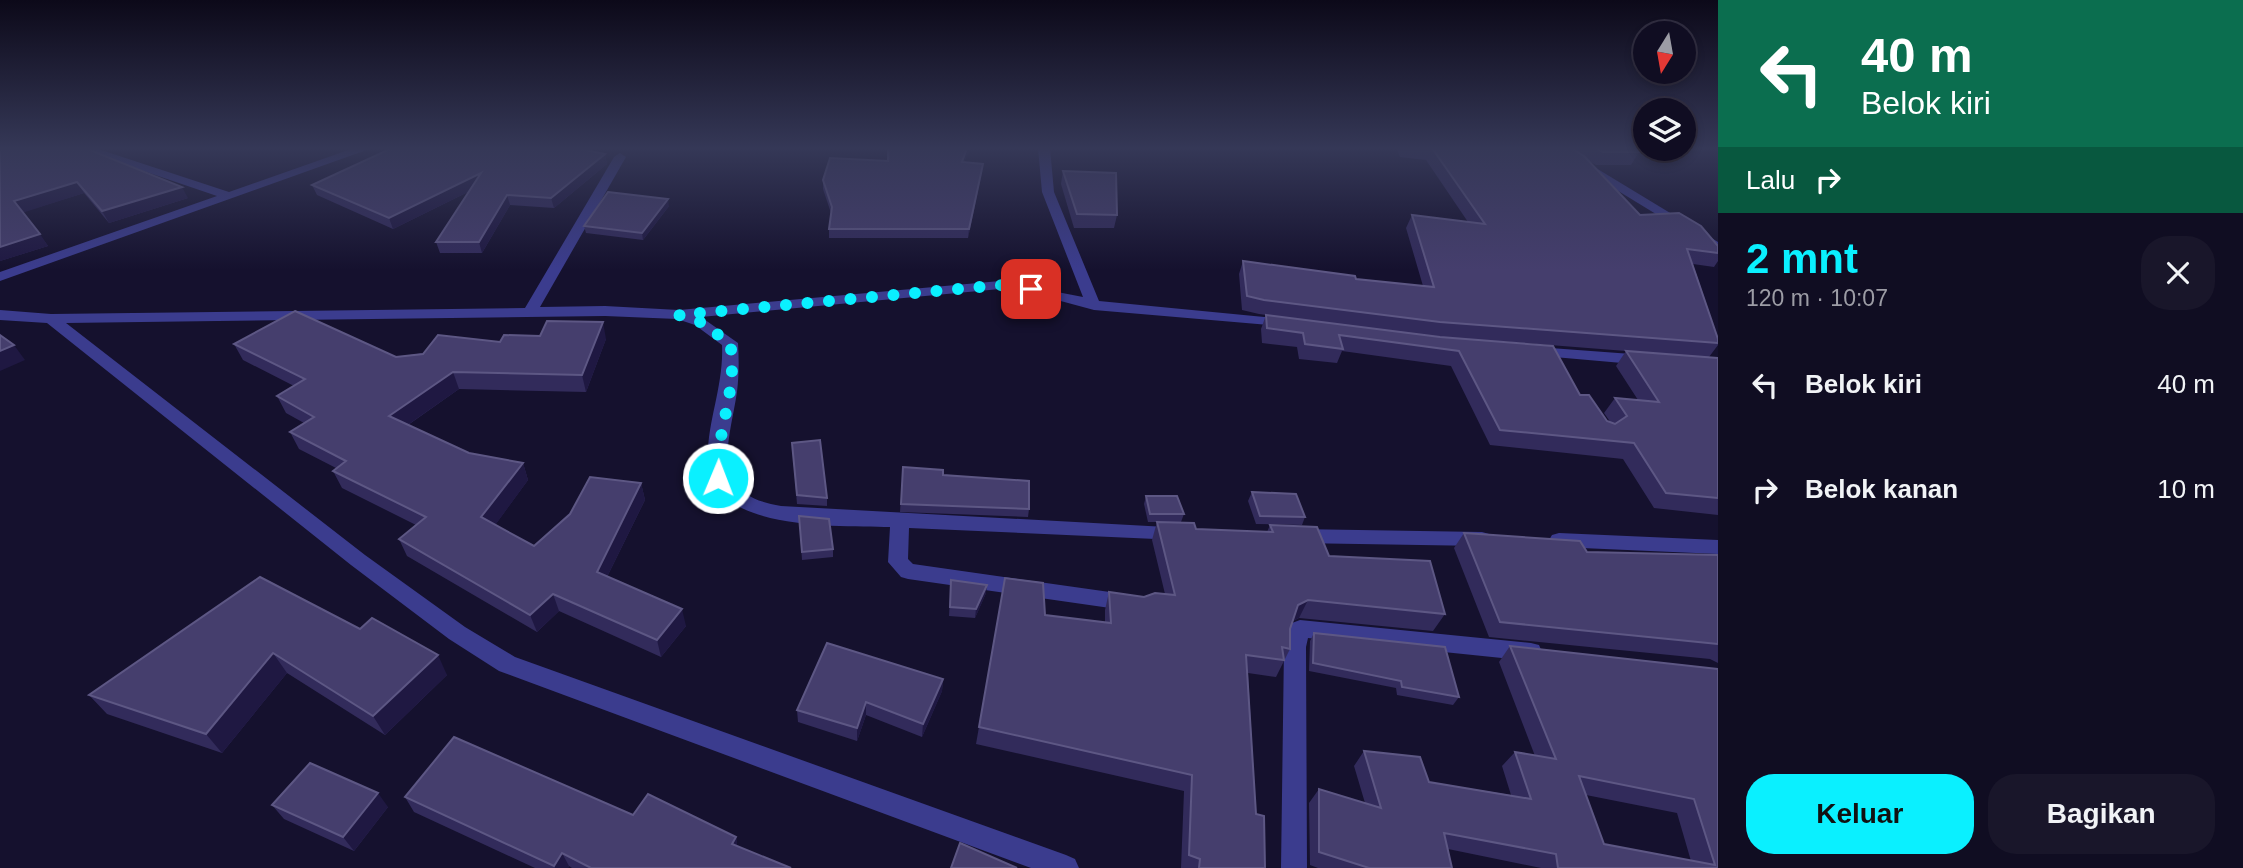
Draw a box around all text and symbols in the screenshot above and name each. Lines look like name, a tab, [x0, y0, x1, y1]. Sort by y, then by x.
north arrow	[1633, 21, 1696, 84]
map controls	[1633, 21, 1696, 161]
icon: left	[1746, 28, 1837, 119]
text: 40 m	[1861, 28, 1973, 82]
text: Belok kiri	[1861, 85, 1991, 121]
button: layers	[1633, 98, 1696, 161]
icon: right	[1809, 161, 1847, 199]
text: Lalu	[1746, 165, 1795, 195]
text: 2 mnt	[1746, 235, 1858, 282]
button: close	[2141, 236, 2215, 310]
pin	[1001, 259, 1061, 319]
icon: arrive	[1012, 270, 1050, 308]
text: 120 m · 10:07	[1746, 285, 1888, 311]
icon: left	[1746, 366, 1784, 404]
text: Belok kiri	[1805, 369, 1922, 399]
text: 40 m	[2157, 369, 2215, 399]
position arrow	[681, 441, 755, 515]
icon: right	[1746, 471, 1784, 509]
text: Belok kanan	[1805, 474, 1958, 504]
text: 10 m	[2157, 474, 2215, 504]
button: Keluar	[1746, 774, 1974, 854]
button: Bagikan	[1988, 774, 2215, 854]

